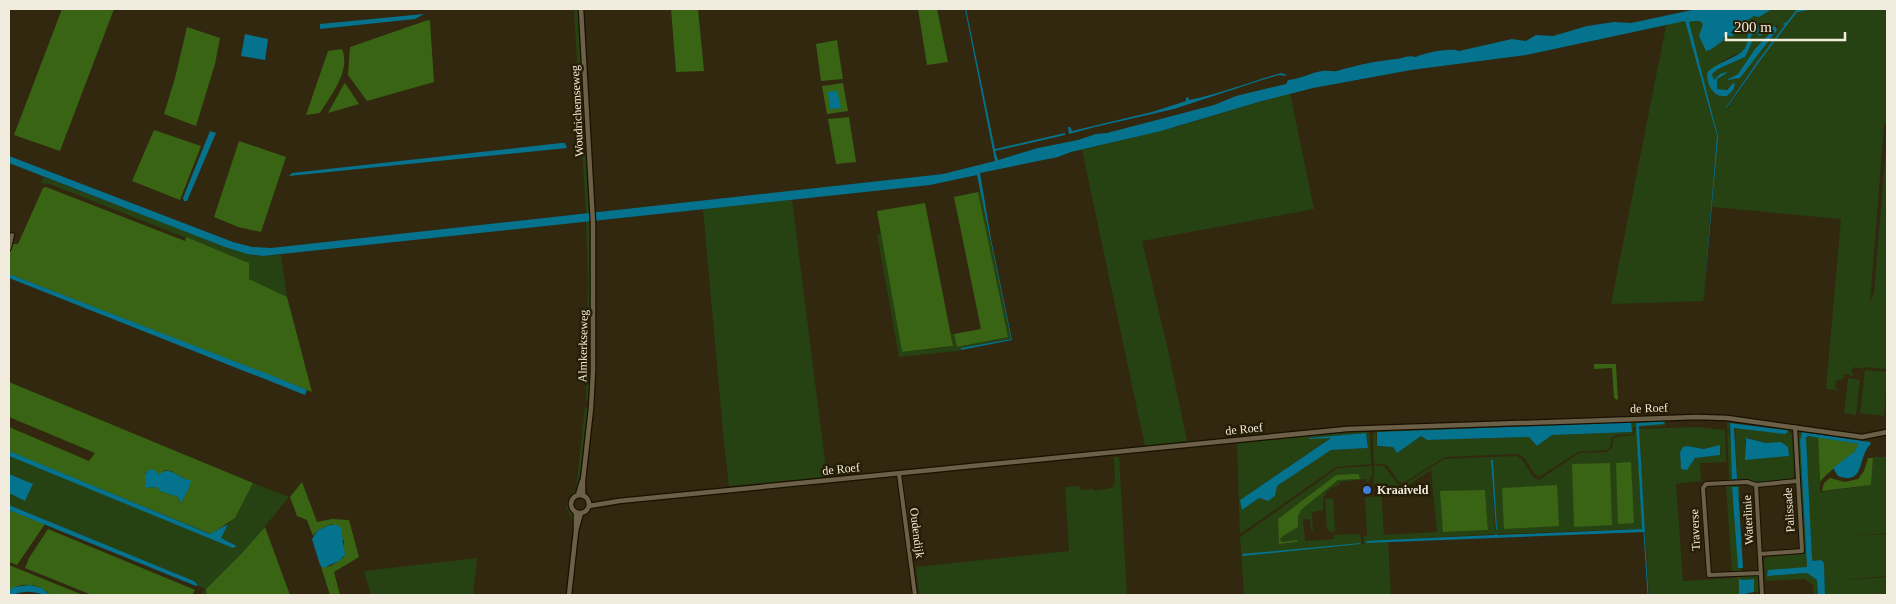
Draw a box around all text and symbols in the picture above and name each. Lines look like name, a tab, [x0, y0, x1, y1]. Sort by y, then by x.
scale bar	[1726, 10, 1845, 42]
text: 200 m	[1734, 19, 1772, 35]
street label: Woudrichemseweg	[568, 65, 586, 157]
street label: Almkerkseweg	[575, 310, 591, 382]
street label: de Roef	[1630, 400, 1668, 416]
street label: de Roef	[1225, 420, 1263, 438]
street label: de Roef	[822, 460, 860, 478]
place label: Kraaiveld	[1377, 483, 1429, 497]
marker: Kraaiveld	[1361, 484, 1373, 496]
street label: Palissade	[1780, 487, 1798, 533]
street label: Waterlinie	[1740, 495, 1756, 545]
street label: Oudendijk	[907, 507, 927, 559]
street label: Traverse	[1687, 509, 1703, 551]

